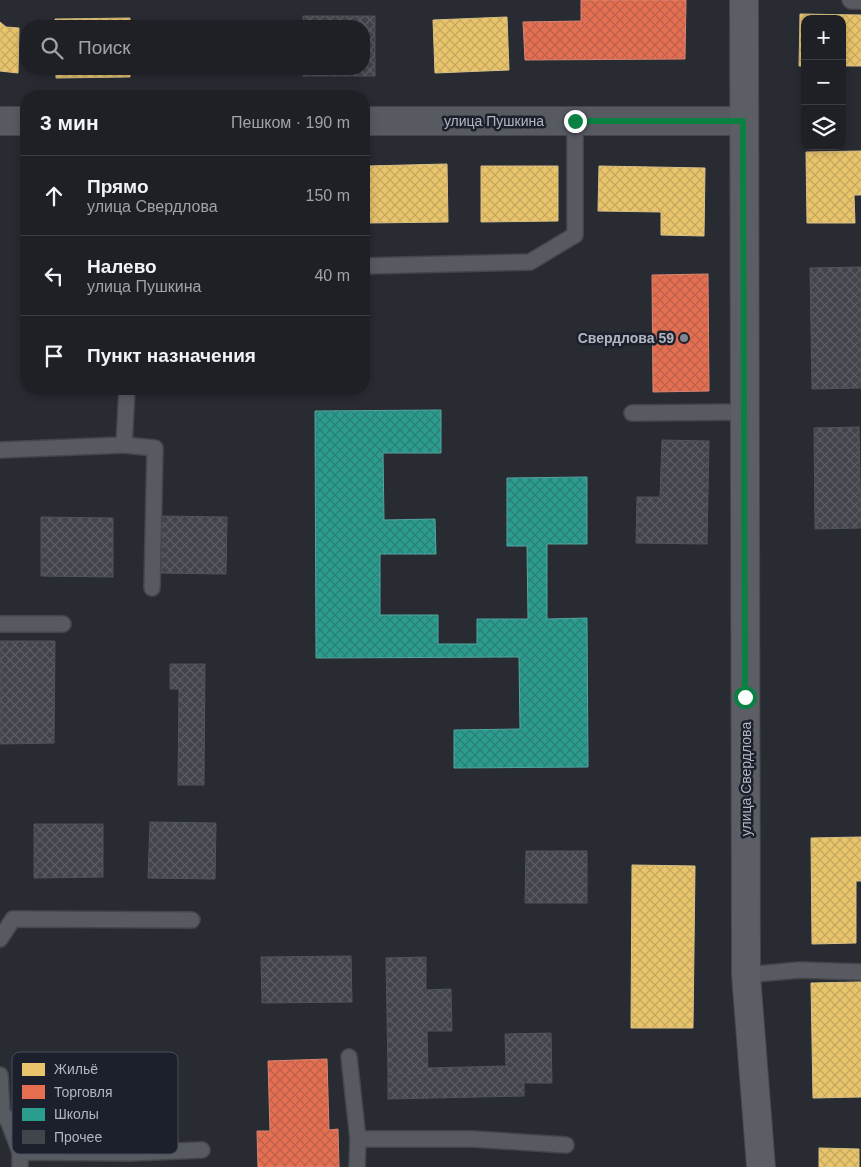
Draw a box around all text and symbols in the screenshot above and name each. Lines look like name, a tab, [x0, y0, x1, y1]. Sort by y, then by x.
map controls	[801, 15, 846, 150]
button: +	[801, 15, 846, 60]
search box	[20, 20, 370, 75]
icon: search	[38, 34, 66, 62]
text: Поиск	[78, 37, 131, 58]
button: −	[801, 60, 846, 105]
button: layers	[801, 105, 846, 150]
route end	[564, 110, 587, 133]
text: 3 мин	[40, 111, 99, 134]
street label: улица Пушкина	[444, 113, 544, 129]
text: Пешком · 190 m	[231, 114, 350, 131]
text: Прямо	[87, 176, 149, 197]
icon: ahead	[40, 182, 68, 210]
text: 150 m	[306, 187, 350, 204]
text: улица Свердлова	[87, 198, 218, 215]
text: Налево	[87, 256, 157, 277]
icon: left	[40, 262, 68, 290]
text: 40 m	[314, 267, 350, 284]
text: улица Пушкина	[87, 278, 201, 295]
place label: Свердлова 59	[578, 330, 674, 346]
marker: Свердлова 59	[678, 332, 690, 344]
icon: arrive	[40, 342, 68, 370]
text: Пункт назначения	[87, 345, 256, 366]
route start	[734, 686, 757, 709]
street label: улица Свердлова	[738, 722, 754, 836]
legend	[12, 1052, 178, 1154]
text: Жильё	[54, 1061, 98, 1077]
text: Торговля	[54, 1084, 112, 1100]
text: Школы	[54, 1106, 99, 1122]
text: Прочее	[54, 1129, 102, 1145]

